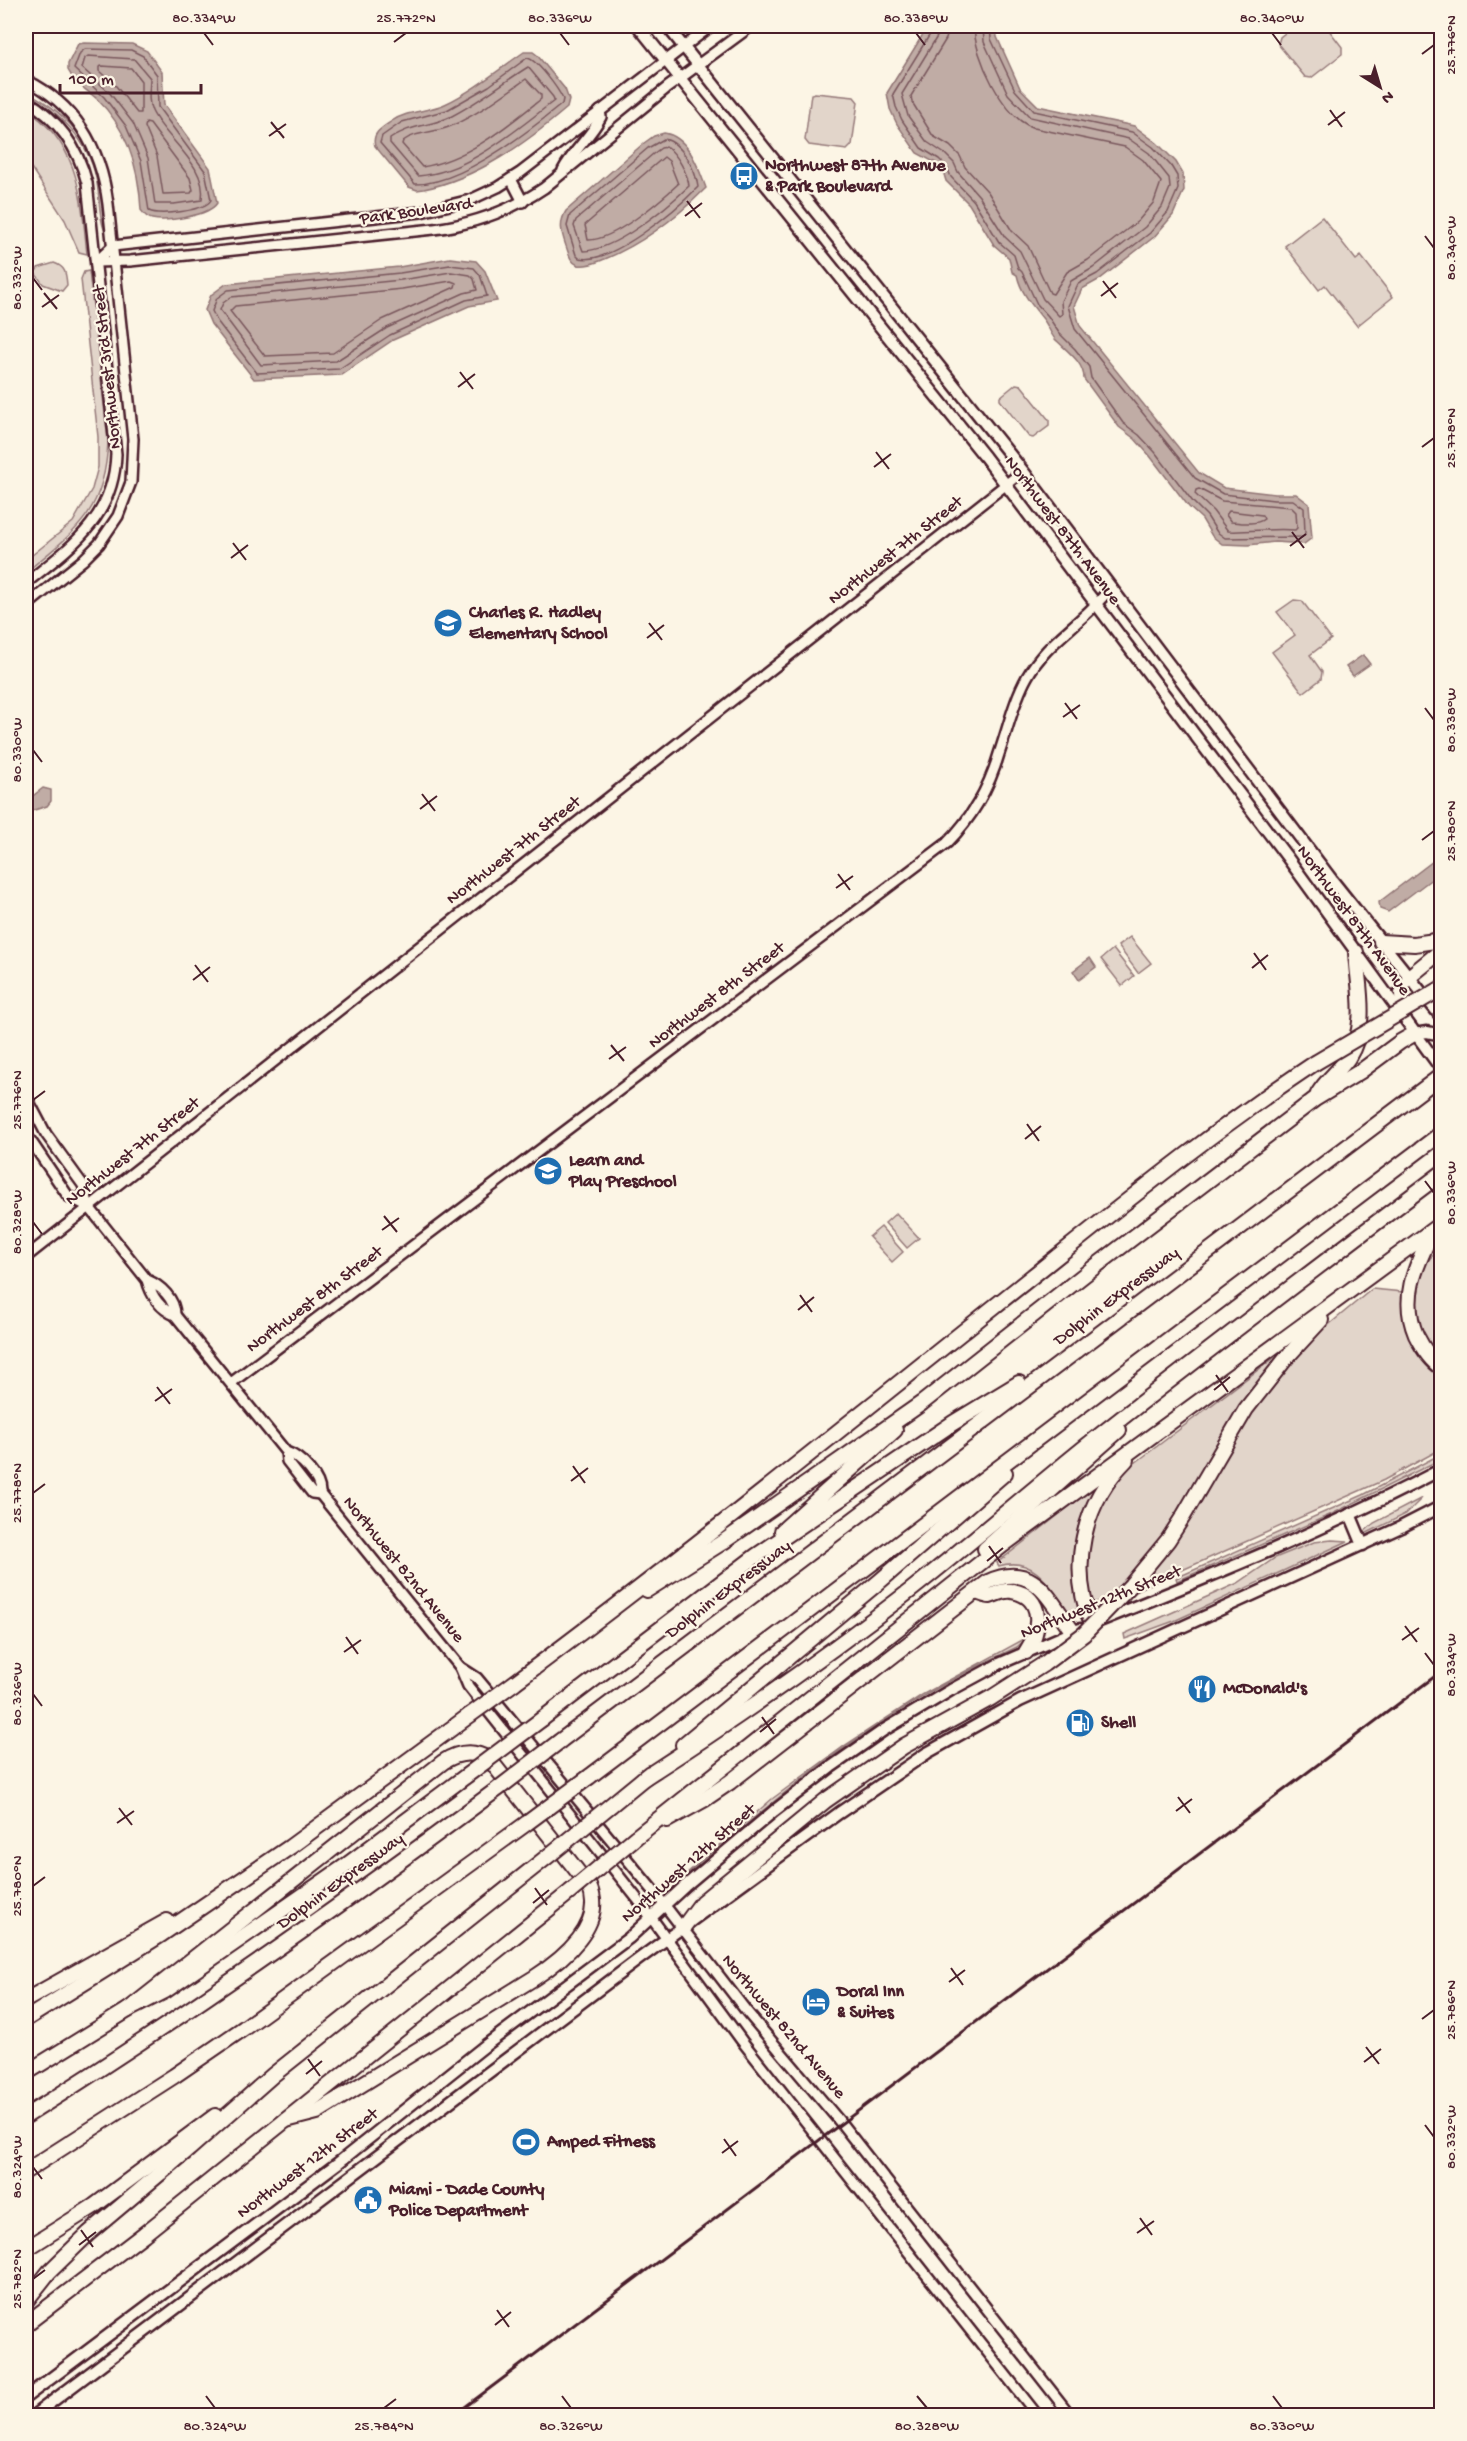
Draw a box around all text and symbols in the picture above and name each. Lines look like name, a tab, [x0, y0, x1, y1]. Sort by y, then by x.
text: 80.334°W	[172, 10, 236, 28]
text: 25.772°N	[376, 10, 436, 28]
text: 80.336°W	[528, 10, 592, 28]
text: 80.338°W	[884, 10, 949, 28]
text: 80.340°W	[1240, 10, 1304, 28]
text: 25.776°N	[1443, 15, 1461, 75]
scale bar	[60, 57, 201, 95]
north arrow	[1350, 57, 1410, 117]
text: 100 m	[68, 70, 114, 91]
text: N	[1377, 85, 1397, 107]
place label: Northwest 87th Avenue & Park Boulevard	[765, 156, 946, 198]
bus stop icon: Northwest 87th Avenue & Park Boulevard	[728, 160, 760, 192]
street label: Park Boulevard	[357, 193, 475, 230]
text: 80.340°W	[1443, 216, 1461, 280]
text: 80.332°W	[9, 246, 27, 310]
street label: Northwest 3rd Street	[89, 282, 127, 450]
text: 25.778°N	[1443, 408, 1461, 468]
street label: Northwest 87th Avenue	[999, 453, 1125, 610]
street label: Northwest 7th Street	[825, 491, 969, 610]
place label: Charles R. Hadley Elementary School	[468, 603, 608, 645]
school or university icon: Charles R. Hadley Elementary School	[432, 607, 464, 639]
text: 80.338°W	[1443, 687, 1461, 752]
text: 80.330°W	[9, 717, 27, 783]
street label: Northwest 7th Street	[443, 791, 587, 910]
text: 25.780°N	[1443, 800, 1461, 862]
street label: Northwest 87th Avenue	[1291, 842, 1415, 1001]
street label: Northwest 8th Street	[645, 937, 791, 1054]
text: 25.776°N	[9, 1070, 27, 1130]
street label: Northwest 7th Street	[62, 1092, 206, 1211]
place label: Learn and Play Preschool	[568, 1151, 677, 1193]
school or university icon: Learn and Play Preschool	[532, 1155, 564, 1187]
text: 80.336°W	[1443, 1161, 1461, 1225]
text: 80.328°W	[9, 1190, 27, 1254]
street label: Northwest 8th Street	[243, 1241, 389, 1358]
street label: Dolphin Expressway	[1049, 1243, 1184, 1352]
text: 25.778°N	[9, 1463, 27, 1523]
street label: Northwest 82nd Avenue	[338, 1493, 469, 1648]
street label: Dolphin Expressway	[661, 1536, 796, 1645]
street label: Northwest 12th Street	[1018, 1561, 1186, 1645]
text: 80.334°W	[1443, 1633, 1461, 1697]
text: 80.326°W	[9, 1662, 27, 1726]
restaurant icon: McDonald's	[1186, 1673, 1218, 1705]
place label: McDonald's	[1223, 1679, 1308, 1700]
fuel station icon: Shell	[1064, 1707, 1096, 1739]
place label: Shell	[1101, 1713, 1136, 1734]
street label: Northwest 12th Street	[617, 1799, 762, 1928]
street label: Dolphin Expressway	[273, 1829, 409, 1936]
text: 25.780°N	[9, 1855, 27, 1917]
street label: Northwest 82nd Avenue	[716, 1950, 850, 2104]
text: 25.786°N	[1443, 1980, 1461, 2040]
place label: Doral Inn & Suites	[835, 1982, 905, 2024]
hotel icon: Doral Inn & Suites	[800, 1986, 832, 2018]
street label: Northwest 12th Street	[233, 2103, 384, 2224]
text: 80.332°W	[1443, 2105, 1461, 2169]
sports icon: Amped Fitness	[510, 2126, 542, 2158]
place label: Amped Fitness	[546, 2132, 656, 2153]
text: 80.324°W	[9, 2135, 27, 2199]
place label: Miami - Dade County Police Department	[388, 2180, 545, 2222]
public building icon: Miami - Dade County Police Department	[352, 2184, 384, 2216]
text: 25.782°N	[9, 2249, 27, 2309]
text: 80.324°W	[183, 2418, 247, 2436]
text: 25.784°N	[354, 2418, 414, 2436]
text: 80.326°W	[539, 2418, 603, 2436]
text: 80.328°W	[895, 2418, 959, 2436]
text: 80.330°W	[1249, 2418, 1315, 2436]

